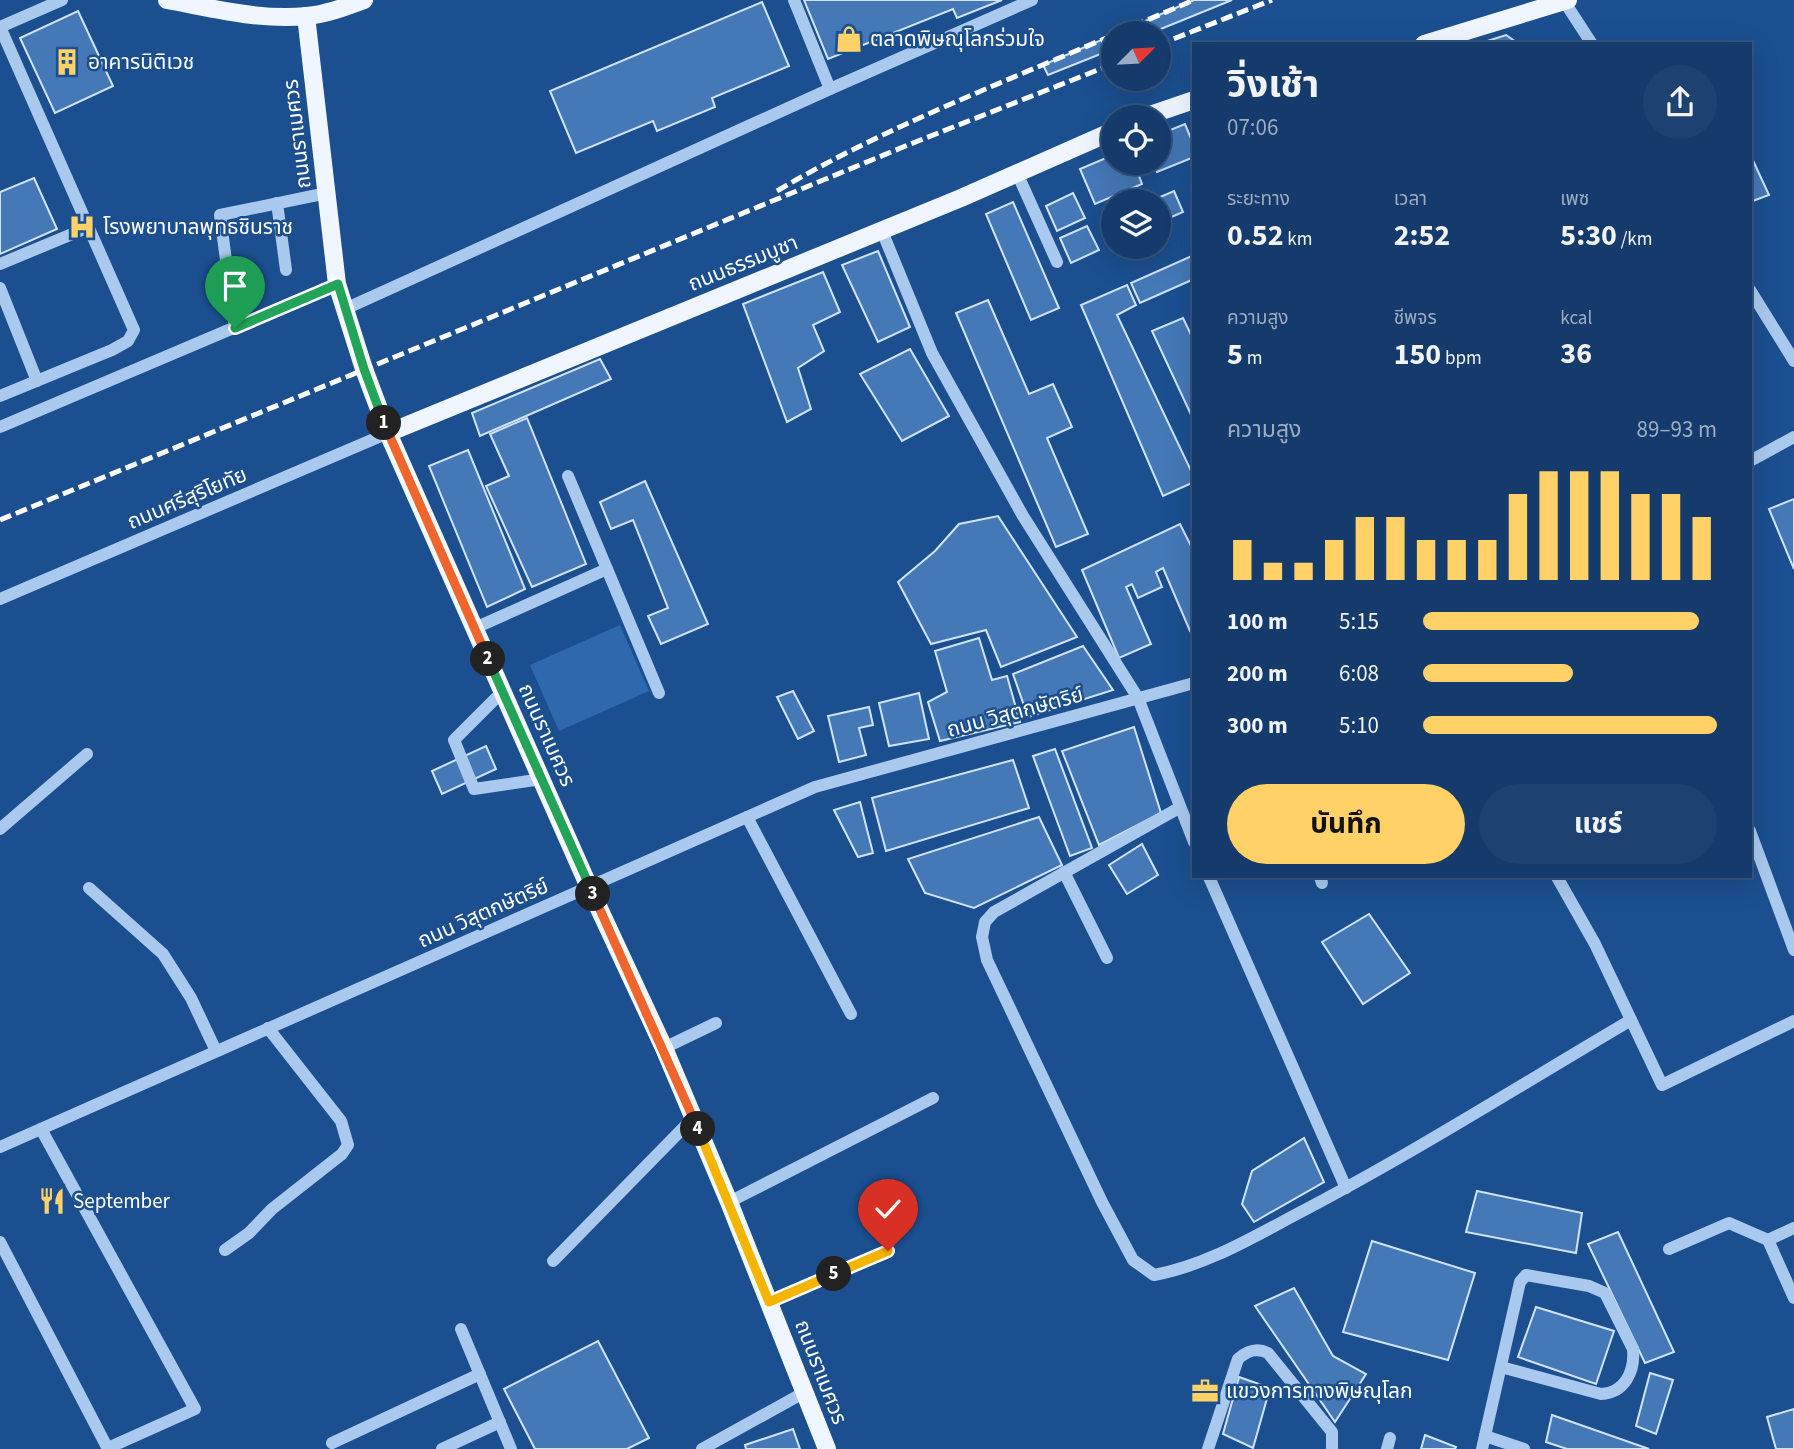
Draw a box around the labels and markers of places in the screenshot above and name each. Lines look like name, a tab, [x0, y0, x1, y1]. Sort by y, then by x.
shop icon: ตลาดพิษณุโลกร่วมใจ	[834, 24, 864, 54]
place label: ตลาดพิษณุโลกร่วมใจ	[870, 24, 1045, 54]
building icon: อาคารนิติเวช	[52, 47, 82, 77]
place label: อาคารนิติเวช	[88, 47, 194, 77]
hospital icon: โรงพยาบาลพุทธชินราช	[67, 212, 97, 242]
place label: โรงพยาบาลพุทธชินราช	[103, 212, 293, 242]
pin	[205, 256, 265, 328]
pin: 1	[366, 406, 402, 440]
pin: 2	[470, 642, 505, 676]
pin: 3	[576, 876, 610, 912]
pin: 4	[680, 1112, 716, 1146]
pin	[858, 1179, 918, 1251]
restaurant icon: September	[37, 1186, 67, 1216]
place label: September	[73, 1186, 171, 1216]
pin: 5	[816, 1256, 852, 1292]
office icon: แขวงการทางพิษณุโลก	[1190, 1376, 1220, 1406]
place label: แขวงการทางพิษณุโลก	[1226, 1376, 1413, 1406]

